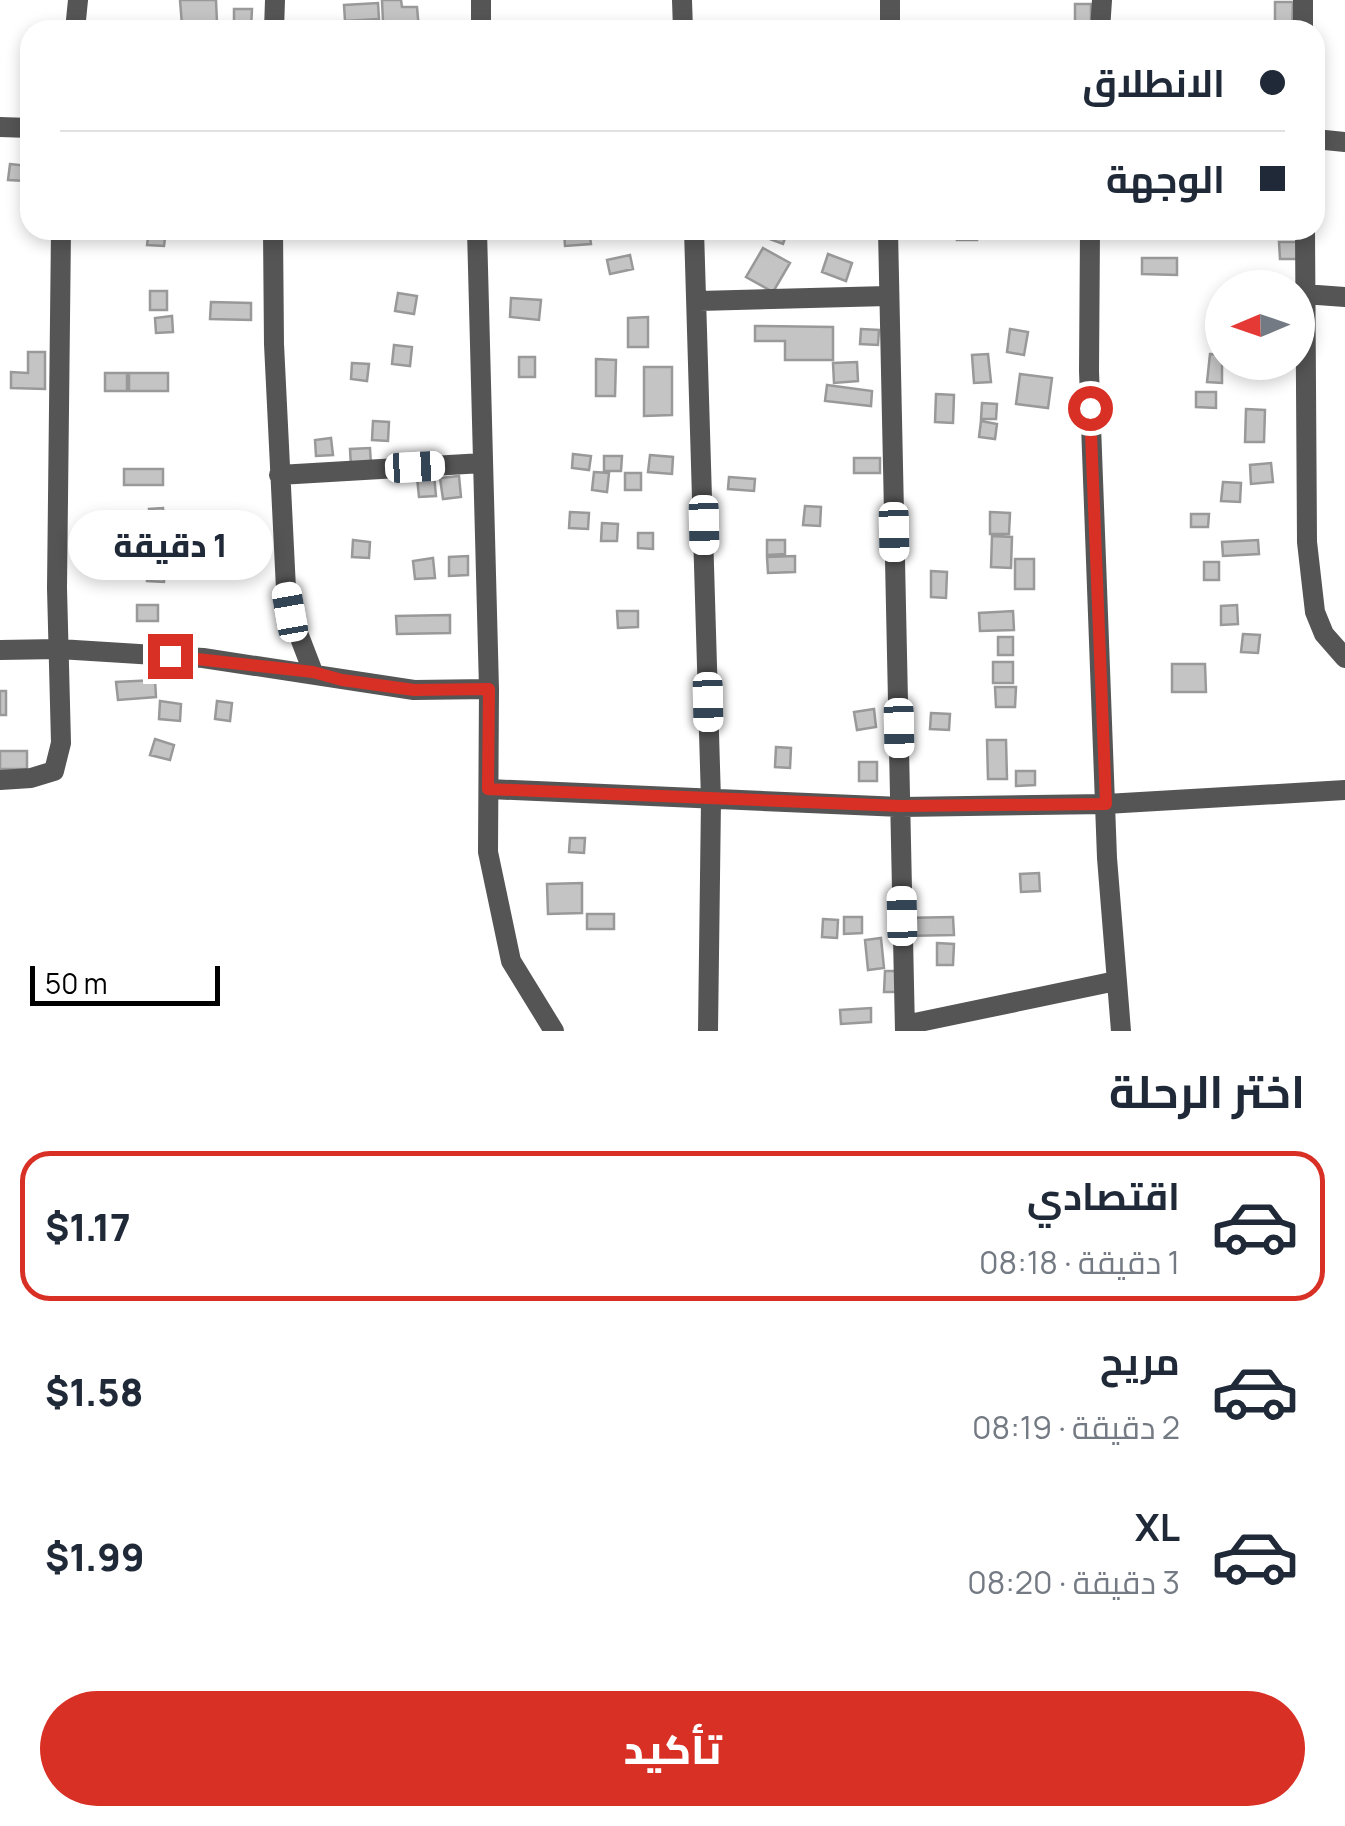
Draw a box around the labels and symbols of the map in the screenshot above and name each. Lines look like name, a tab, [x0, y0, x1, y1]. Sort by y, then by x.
north arrow	[1205, 270, 1315, 380]
route start	[1068, 386, 1113, 431]
car	[384, 450, 446, 484]
car	[688, 495, 720, 555]
car	[878, 502, 910, 562]
callout: 1 دقيقة	[68, 511, 272, 581]
car	[270, 580, 310, 644]
route end	[148, 634, 193, 679]
car	[692, 672, 724, 732]
car	[883, 698, 915, 758]
car	[886, 886, 918, 946]
scale bar	[30, 961, 220, 1006]

